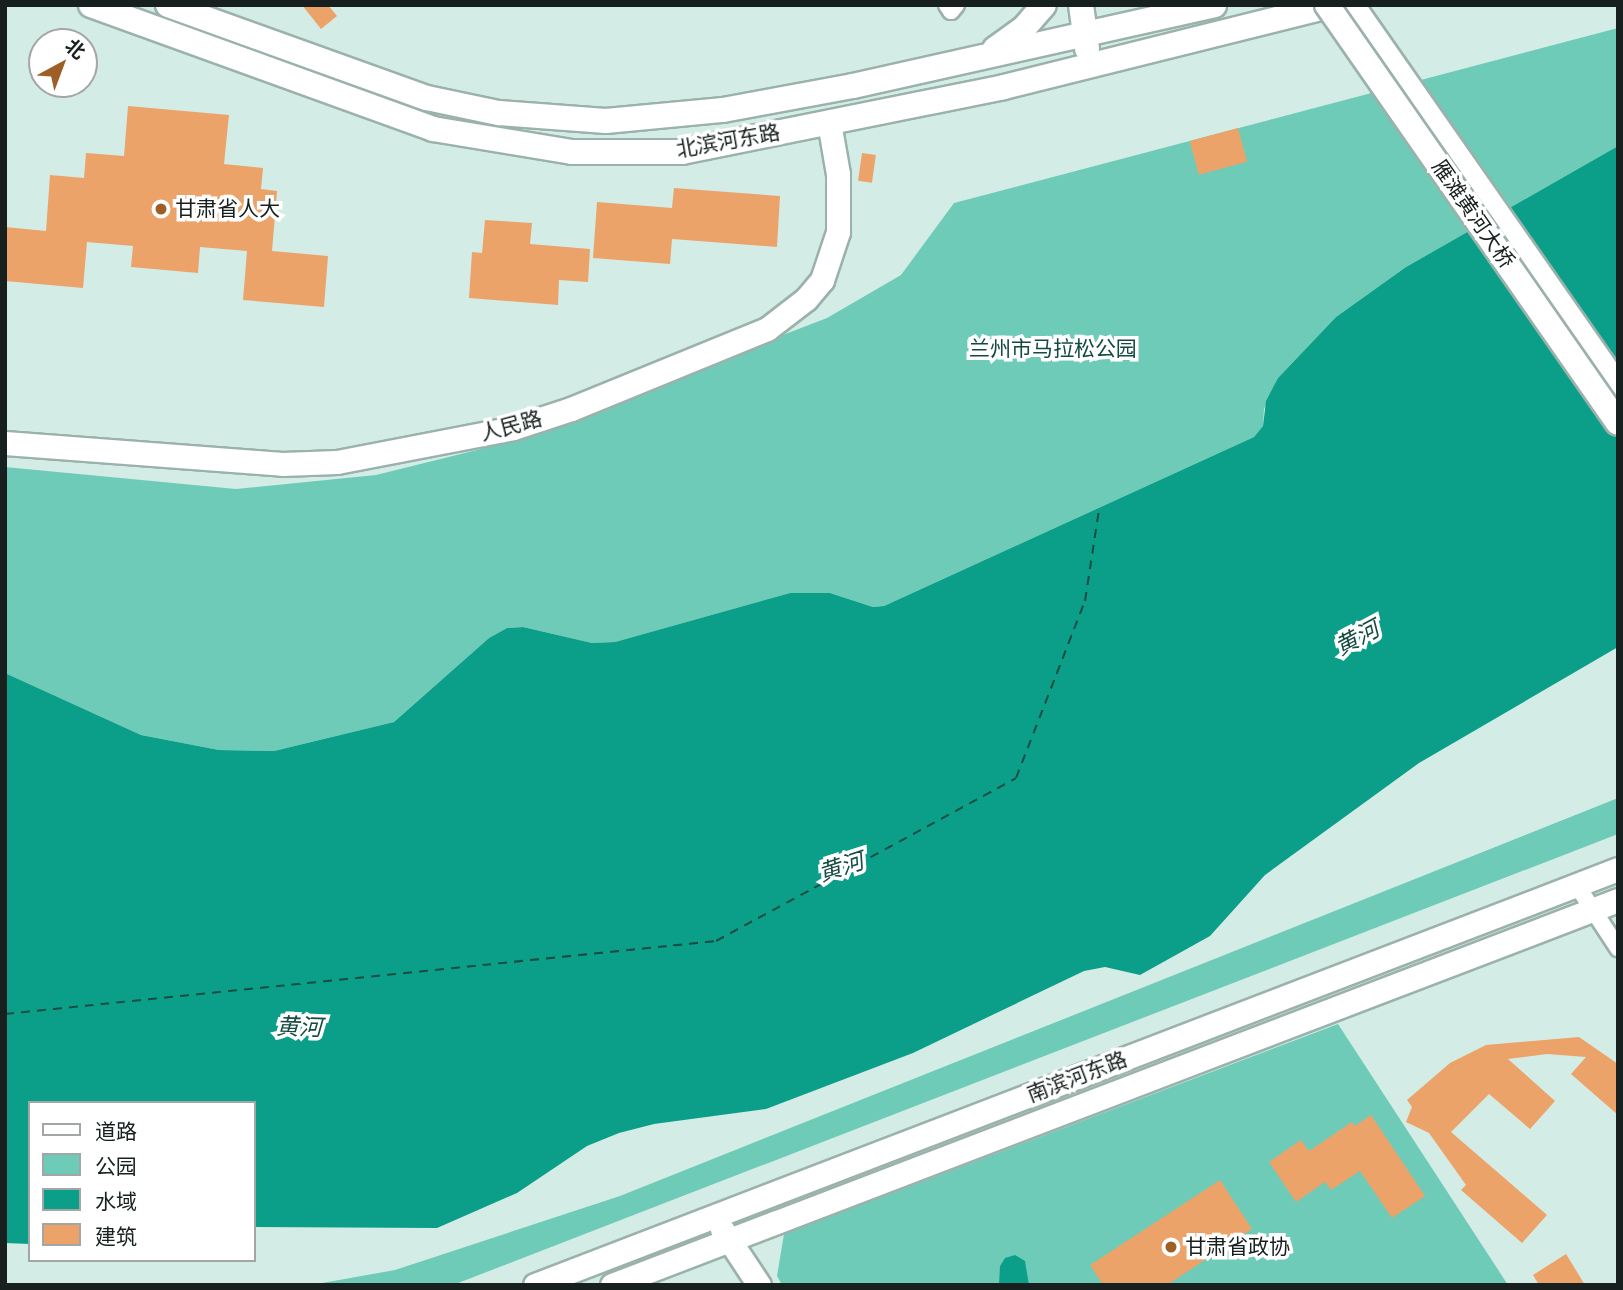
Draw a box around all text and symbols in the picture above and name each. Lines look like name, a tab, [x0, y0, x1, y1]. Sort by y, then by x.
north arrow	[28, 28, 98, 98]
text: 北	[61, 34, 90, 63]
street label: 北滨河东路	[674, 119, 782, 163]
street label: 雁滩黄河大桥	[1427, 155, 1519, 273]
place label: 甘肃省人大	[175, 196, 280, 222]
marker: 甘肃省人大	[153, 201, 169, 217]
park label: 兰州市马拉松公园	[969, 336, 1137, 362]
street label: 人民路	[477, 406, 545, 446]
water label: 黄河	[1330, 615, 1384, 661]
water label: 黄河	[815, 847, 867, 887]
water label: 黄河	[276, 1012, 322, 1042]
street label: 南滨河东路	[1023, 1046, 1131, 1108]
legend	[28, 1101, 256, 1262]
text: 道路	[95, 1120, 137, 1144]
text: 公园	[95, 1155, 137, 1179]
text: 水域	[95, 1190, 137, 1214]
text: 建筑	[95, 1225, 137, 1249]
place label: 甘肃省政协	[1185, 1234, 1290, 1260]
marker: 甘肃省政协	[1163, 1239, 1179, 1255]

